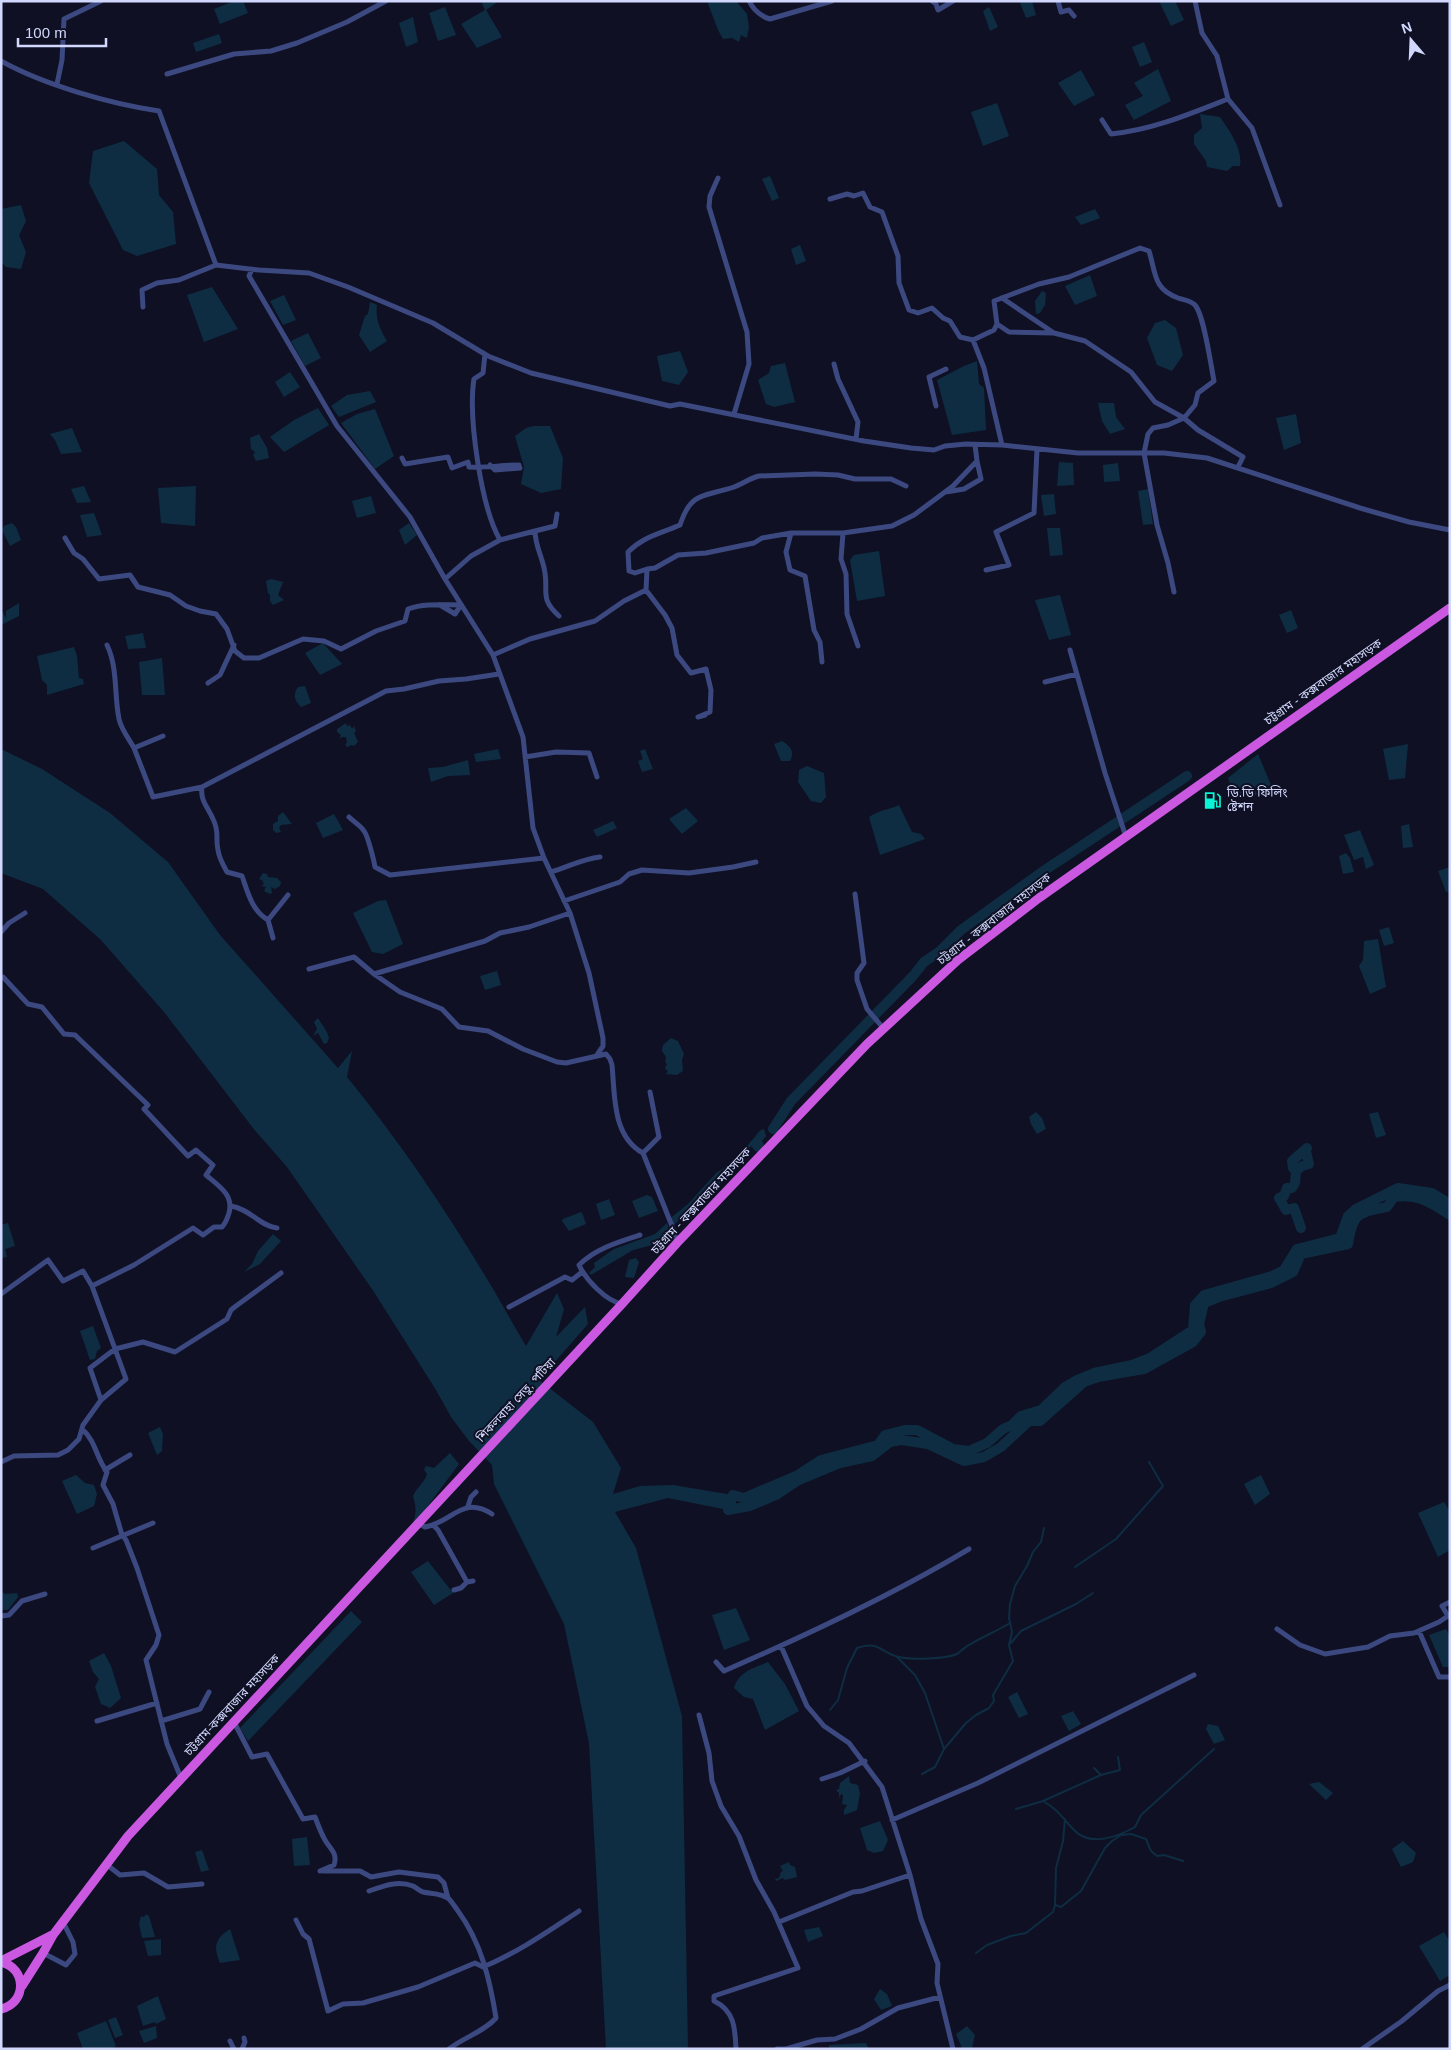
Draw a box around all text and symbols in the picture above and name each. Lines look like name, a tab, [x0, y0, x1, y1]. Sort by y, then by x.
scale bar	[18, 15, 105, 47]
north arrow	[1386, 15, 1436, 65]
text: N	[1399, 18, 1414, 37]
text: 100 m	[25, 24, 67, 41]
street label: চট্টগ্রাম - কক্সবাজার মহাসড়ক	[1260, 635, 1385, 729]
place label: ডি.ডি ফিলিং ষ্টেশন	[1226, 785, 1288, 814]
fuel station icon: ডি.ডি ফিলিং ষ্টেশন	[1203, 790, 1223, 810]
street label: চট্টগ্রাম - কক্সবাজার মহাসড়ক	[933, 869, 1054, 968]
street label: চট্টগ্রাম - কক্সবাজার মহাসড়ক	[647, 1144, 754, 1258]
street label: শিকলবাহা সেতু, পটিয়া	[472, 1354, 560, 1446]
street label: চট্টগ্রাম-কক্সবাজার মহাসড়ক	[180, 1651, 283, 1759]

